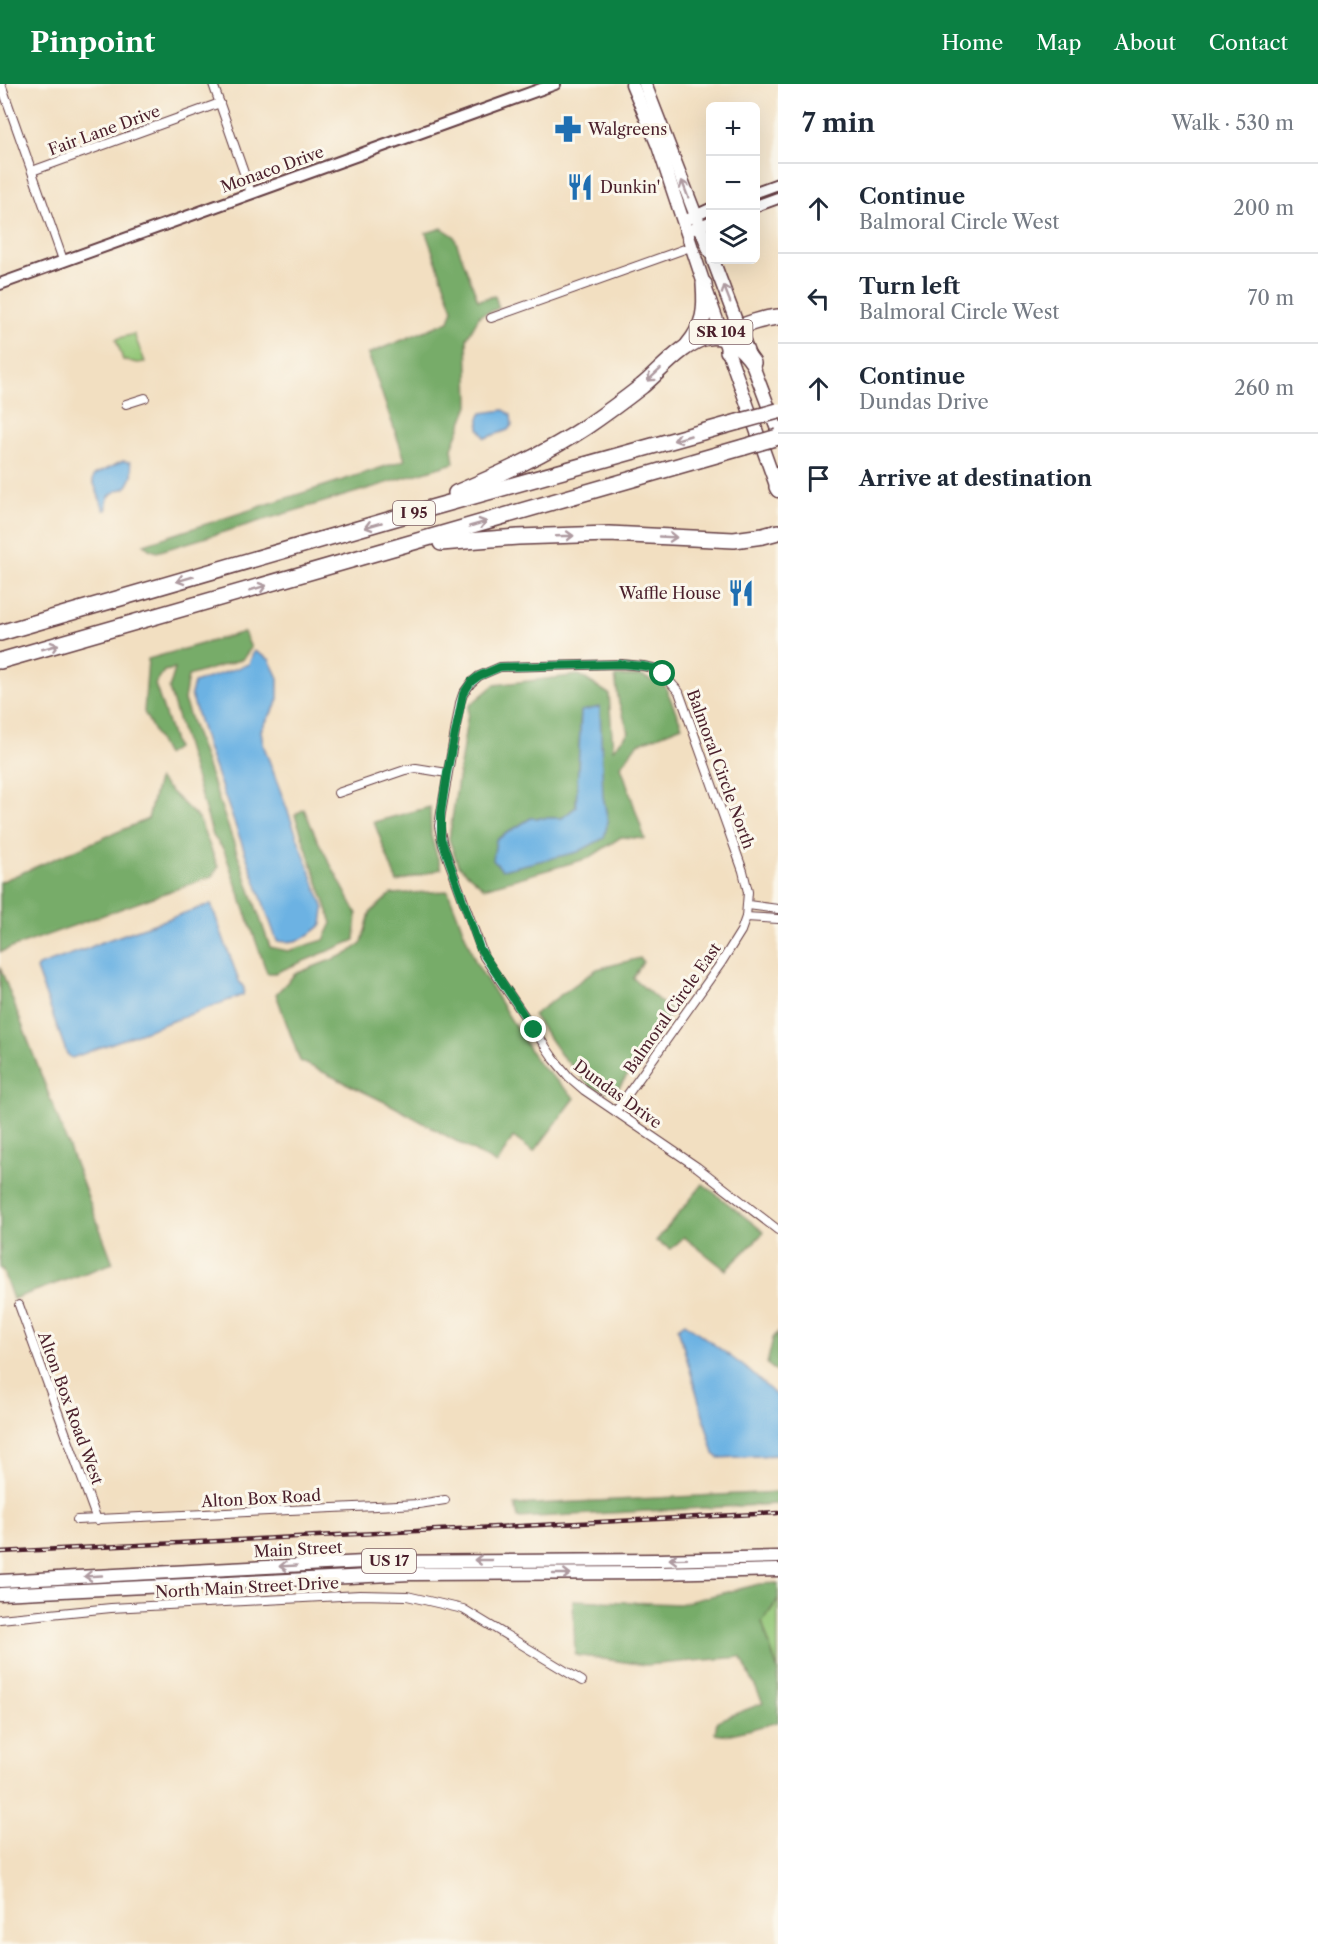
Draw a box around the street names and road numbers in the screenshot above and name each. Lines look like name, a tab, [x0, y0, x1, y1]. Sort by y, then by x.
street label: Fair Lane Drive	[45, 100, 163, 160]
street label: Monaco Drive	[218, 141, 326, 197]
road number: SR 104	[690, 320, 752, 344]
road number: I 95	[393, 501, 435, 525]
street label: Balmoral Circle North	[683, 686, 759, 852]
street label: Balmoral Circle East	[619, 938, 725, 1077]
street label: Dundas Drive	[570, 1055, 666, 1133]
street label: Alton Box Road West	[34, 1328, 108, 1487]
street label: Alton Box Road	[200, 1485, 322, 1511]
street label: Main Street	[253, 1537, 343, 1561]
road number: US 17	[362, 1549, 416, 1573]
street label: North Main Street Drive	[155, 1572, 339, 1602]

